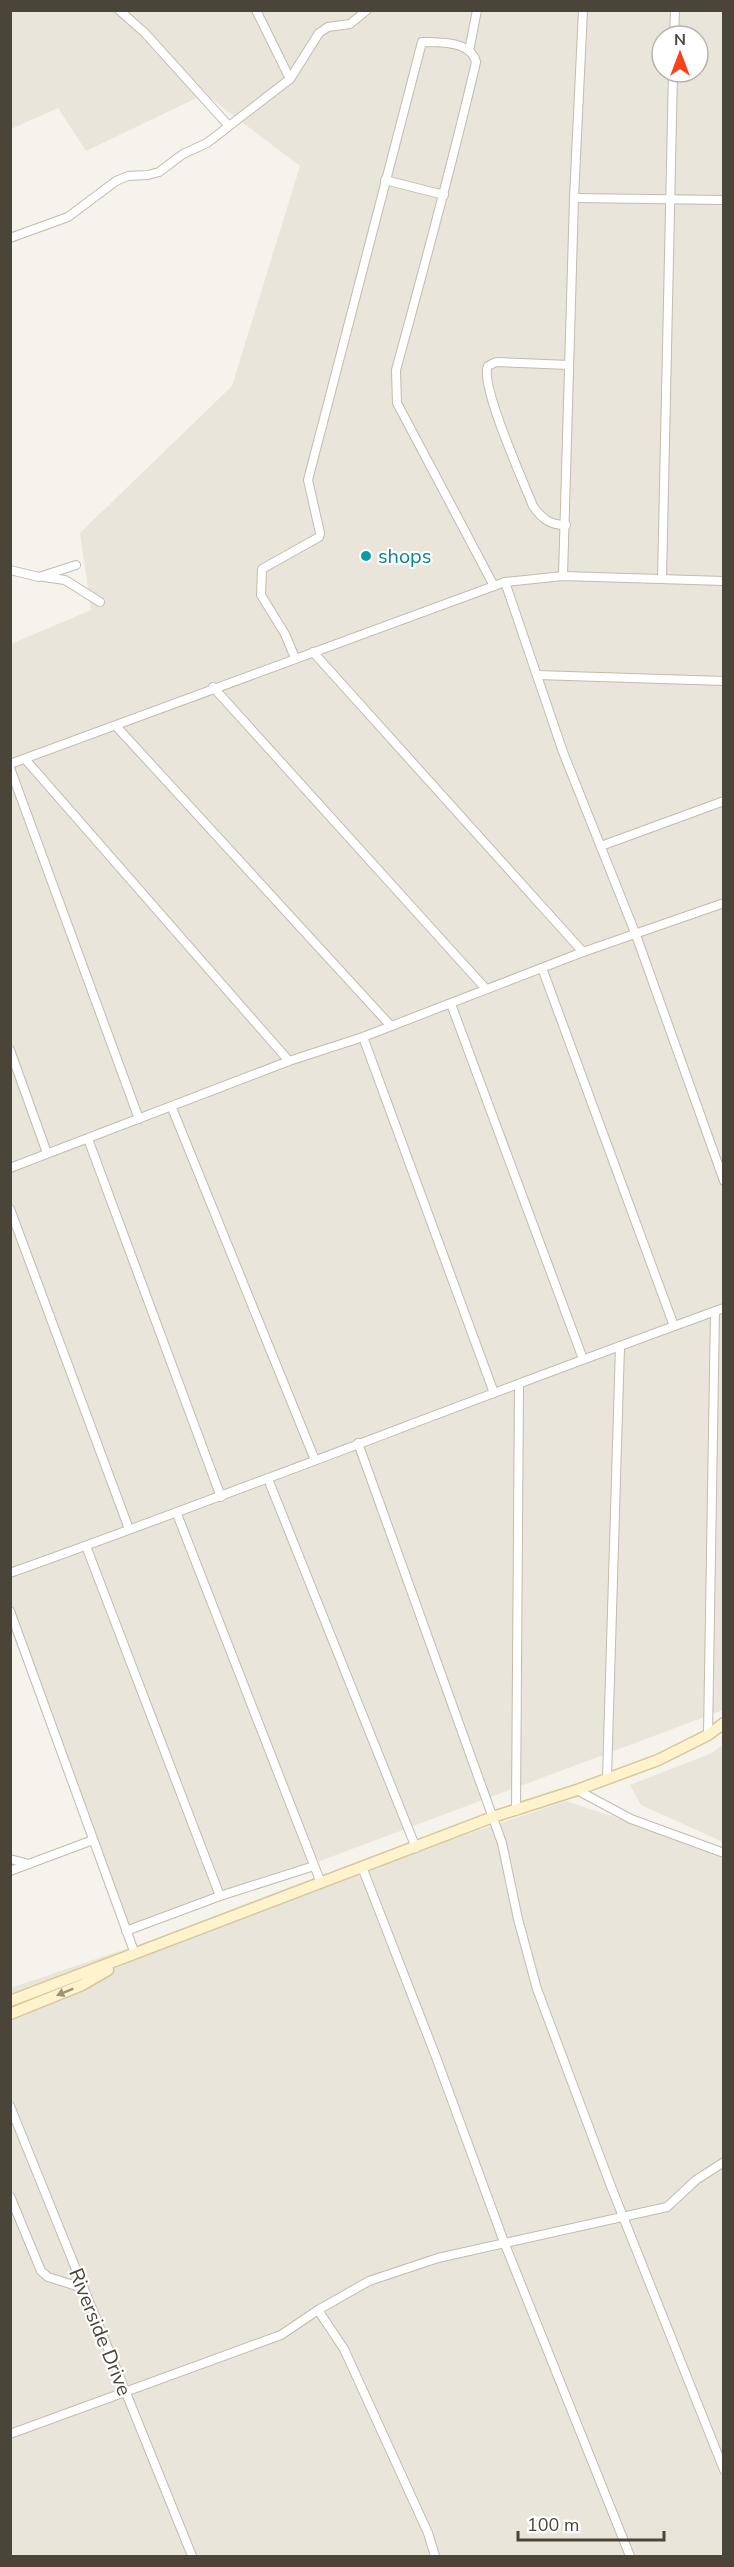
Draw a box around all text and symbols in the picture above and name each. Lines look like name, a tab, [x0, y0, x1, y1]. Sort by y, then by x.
north arrow	[650, 24, 710, 84]
text: N	[674, 29, 686, 51]
place label: shops	[378, 543, 431, 570]
marker: shops	[359, 549, 373, 563]
one-way arrow	[56, 1988, 74, 1997]
street label: Riverside Drive	[62, 2264, 138, 2400]
scale bar	[518, 2504, 664, 2542]
text: 100 m	[527, 2513, 579, 2537]

